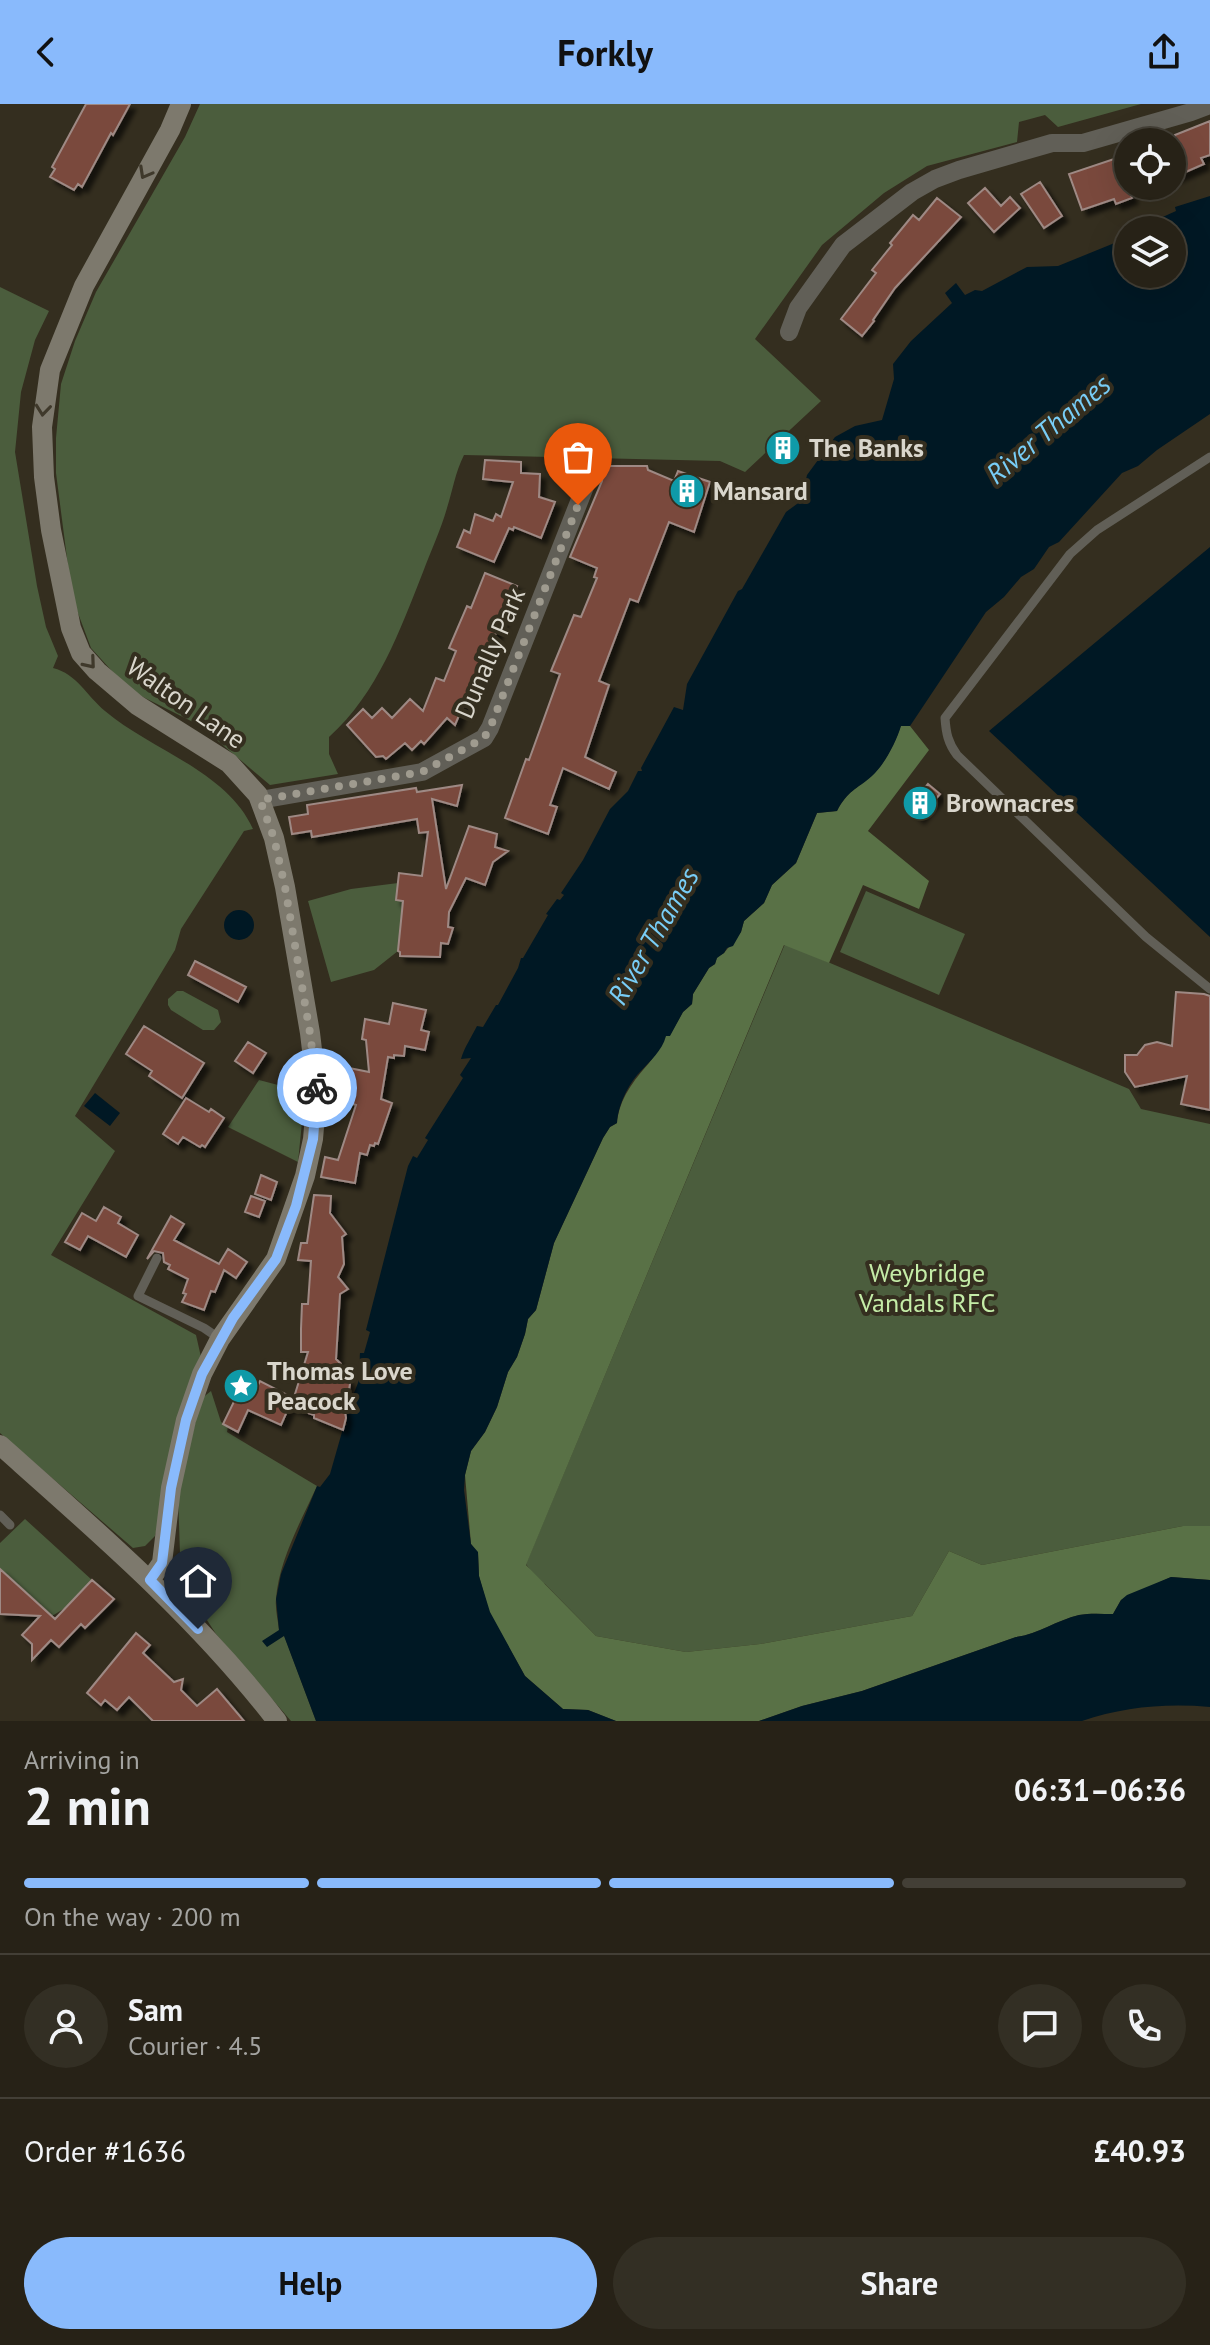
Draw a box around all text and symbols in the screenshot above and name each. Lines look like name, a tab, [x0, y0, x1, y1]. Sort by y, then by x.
text: Forkly	[557, 29, 653, 76]
icon: back	[24, 30, 68, 74]
icon: share	[1142, 30, 1186, 74]
map controls	[1114, 128, 1186, 288]
button: locate	[1114, 128, 1186, 200]
one-way arrow	[139, 165, 155, 179]
button: layers	[1114, 216, 1186, 288]
water label: River Thames	[978, 366, 1118, 492]
one-way arrow	[35, 404, 52, 417]
pin	[544, 423, 612, 505]
building icon: The Banks	[764, 429, 802, 467]
place label: The Banks	[809, 431, 924, 464]
icon: bag	[556, 435, 600, 479]
building icon: Mansard	[668, 472, 706, 510]
place label: Mansard	[713, 474, 808, 507]
street label: Dunally Park	[447, 582, 532, 723]
street label: Walton Lane	[120, 650, 252, 756]
one-way arrow	[80, 653, 95, 668]
building icon: Brownacres	[901, 784, 939, 822]
place label: Brownacres	[946, 786, 1075, 819]
water label: River Thames	[599, 861, 707, 1011]
courier	[277, 1048, 357, 1128]
icon: bike	[295, 1066, 339, 1110]
park label: Weybridge Vandals RFC	[858, 1256, 995, 1319]
place label: Thomas Love Peacock	[267, 1354, 413, 1417]
place icon: Thomas Love Peacock	[222, 1367, 260, 1405]
pin	[164, 1547, 232, 1629]
icon: home	[176, 1559, 220, 1603]
text: Arriving in	[24, 1743, 140, 1776]
text: 06:31–06:36	[1014, 1770, 1186, 1809]
text: 2 min	[24, 1772, 151, 1839]
text: On the way · 200 m	[24, 1900, 241, 1933]
button: person	[24, 1984, 108, 2068]
button: chat	[998, 1984, 1082, 2068]
button: phone	[1102, 1984, 1186, 2068]
text: Sam	[128, 1990, 183, 2029]
text: Courier · 4.5	[128, 2029, 262, 2062]
text: Order #1636	[24, 2131, 186, 2170]
text: £40.93	[1094, 2131, 1186, 2170]
button: Help	[24, 2237, 597, 2329]
button: Share	[613, 2237, 1186, 2329]

